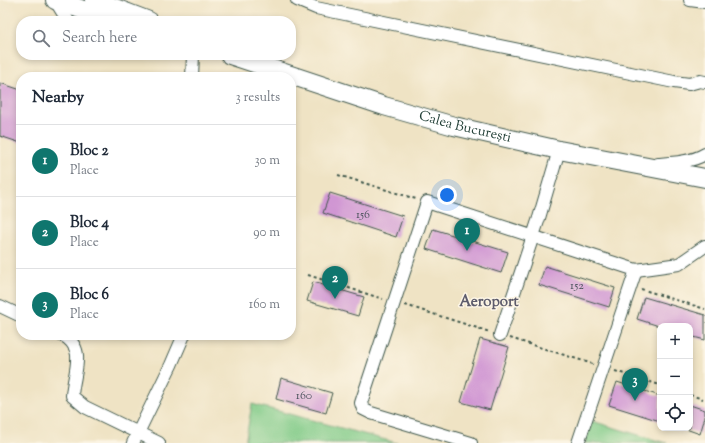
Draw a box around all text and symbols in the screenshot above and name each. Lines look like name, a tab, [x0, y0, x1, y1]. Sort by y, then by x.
search box	[16, 16, 296, 60]
icon: search	[30, 27, 52, 49]
text: Search here	[62, 28, 137, 49]
text: Nearby	[32, 86, 84, 110]
text: 3 results	[235, 89, 280, 107]
street label: Calea București	[416, 106, 513, 149]
text: Bloc 2	[70, 141, 109, 162]
text: 1	[43, 152, 47, 170]
text: 30 m	[254, 152, 280, 170]
text: Place	[70, 162, 99, 180]
your location	[437, 185, 457, 205]
house number: 156	[356, 206, 370, 224]
text: Bloc 4	[70, 213, 109, 234]
pin: 1	[454, 218, 480, 251]
text: 2	[42, 224, 48, 242]
text: 90 m	[253, 224, 280, 242]
text: Place	[70, 234, 99, 252]
pin: 2	[322, 266, 348, 299]
house number: 152	[570, 277, 584, 295]
text: Bloc 6	[70, 285, 109, 306]
district label: Aeroport	[459, 292, 520, 313]
text: 3	[42, 296, 48, 314]
text: 160 m	[249, 296, 280, 314]
text: Place	[70, 306, 99, 324]
map controls	[657, 323, 693, 431]
button: +	[657, 323, 693, 359]
button: −	[657, 359, 693, 395]
pin: 3	[622, 368, 648, 401]
house number: 160	[296, 387, 312, 405]
button: locate	[657, 395, 693, 431]

